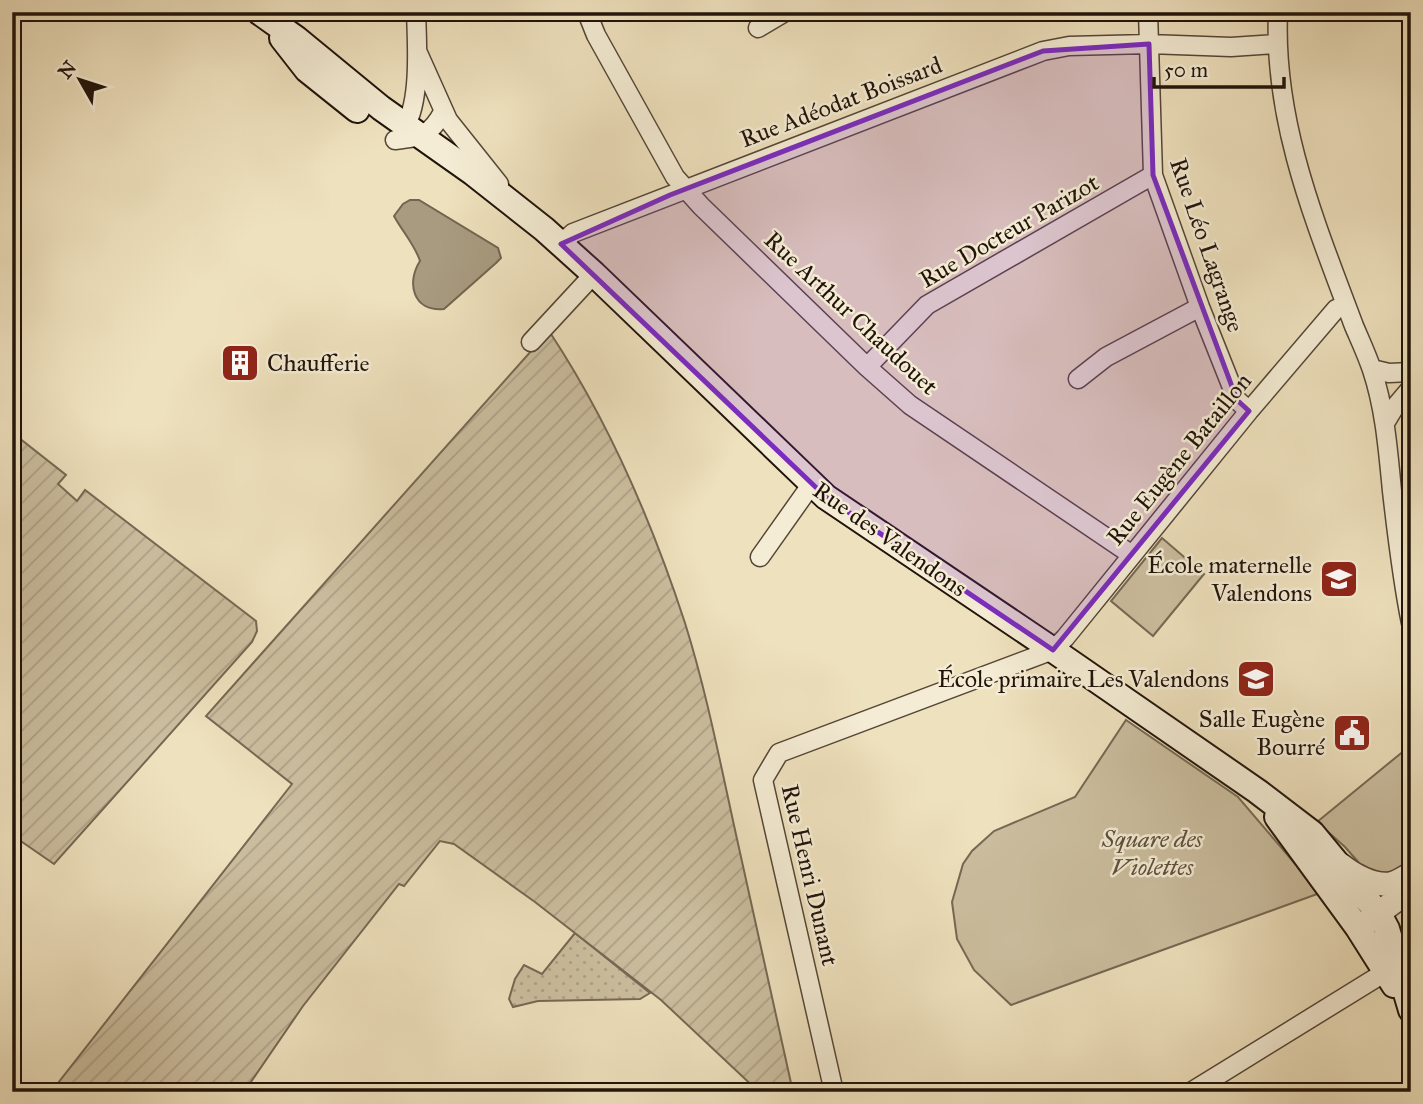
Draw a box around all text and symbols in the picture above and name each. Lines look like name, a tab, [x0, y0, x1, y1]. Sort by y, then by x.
north arrow	[46, 46, 116, 116]
scale bar	[1154, 46, 1283, 90]
street label: Rue Adéodat Boissard	[736, 50, 946, 154]
text: N	[53, 56, 81, 83]
text: 50 m	[1164, 57, 1209, 83]
street label: Rue Léo Lagrange	[1163, 154, 1251, 336]
street label: Rue Docteur Parizot	[914, 167, 1105, 295]
street label: Rue Arthur Chaudouet	[758, 225, 944, 402]
building icon: Chaufferie	[219, 342, 261, 384]
place label: Chaufferie	[267, 348, 369, 378]
street label: Rue Eugène Bataillon	[1100, 367, 1258, 551]
street label: Rue des Valendons	[807, 475, 973, 603]
place label: École maternelle Valendons	[1147, 550, 1312, 608]
school or university icon: École maternelle Valendons	[1318, 558, 1360, 600]
school or university icon: École primaire Les Valendons	[1235, 658, 1277, 700]
place label: École primaire Les Valendons	[937, 664, 1229, 694]
place label: Salle Eugène Bourré	[1199, 704, 1325, 762]
public building icon: Salle Eugène Bourré	[1331, 712, 1373, 754]
street label: Rue Henri Dunant	[775, 781, 846, 969]
park label: Square des Violettes	[1101, 824, 1203, 882]

